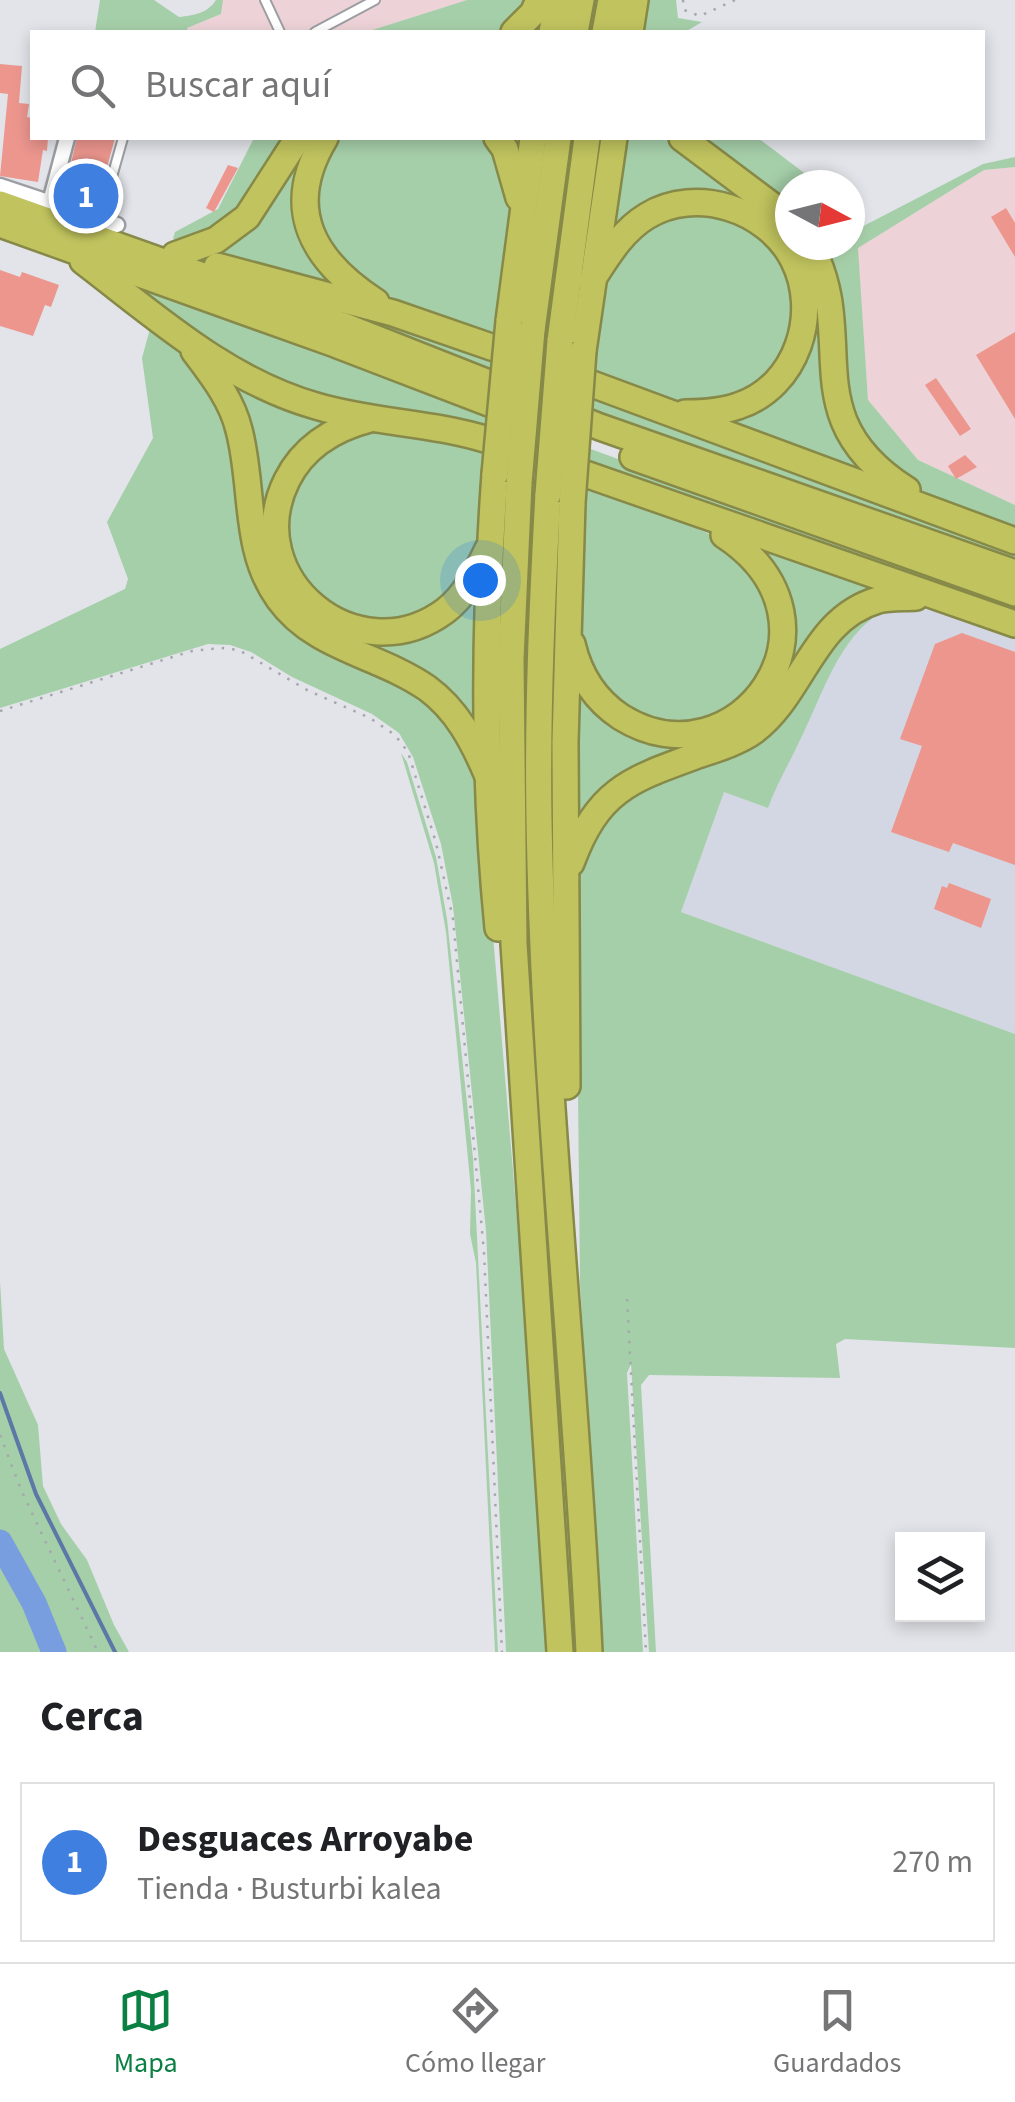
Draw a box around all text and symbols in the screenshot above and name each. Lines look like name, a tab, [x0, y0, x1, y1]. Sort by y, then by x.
search box	[30, 30, 985, 140]
icon: search	[65, 58, 120, 113]
text: Buscar aquí	[145, 58, 331, 112]
pin: 1	[54, 158, 118, 234]
north arrow	[775, 170, 865, 260]
your location	[455, 555, 506, 606]
map controls	[895, 1532, 985, 1622]
button: layers	[895, 1532, 985, 1622]
text: Cerca	[40, 1687, 144, 1747]
text: Desguaces Arroyabe	[137, 1812, 473, 1866]
text: 1	[66, 1839, 83, 1885]
text: 270 m	[892, 1839, 973, 1885]
text: Tienda · Busturbi kalea	[137, 1866, 442, 1912]
tab: Mapa	[114, 1983, 178, 2083]
tab: Cómo llegar	[405, 1983, 546, 2083]
tab: Guardados	[773, 1983, 901, 2083]

